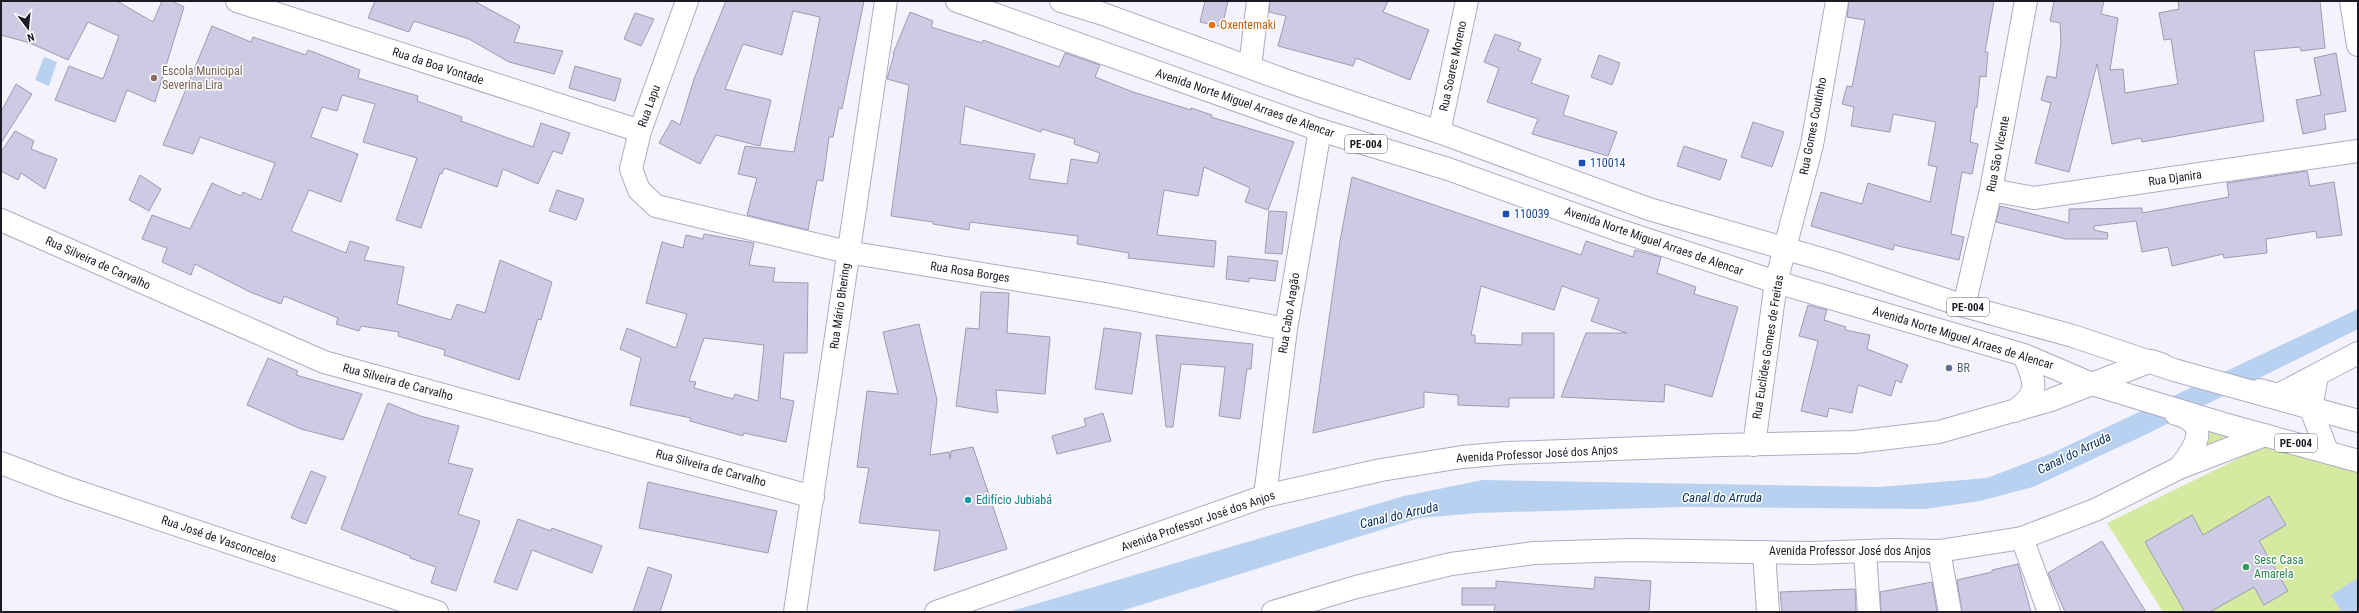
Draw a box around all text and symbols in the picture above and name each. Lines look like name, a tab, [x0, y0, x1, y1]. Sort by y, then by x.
north arrow	[8, 8, 48, 48]
place label: Oxentemaki	[1220, 18, 1276, 32]
street label: Rua Soares Moreno	[1437, 19, 1469, 113]
marker: Oxentemaki	[1207, 20, 1217, 30]
text: N	[25, 30, 36, 44]
street label: Rua da Boa Vontade	[390, 45, 486, 88]
place label: Escola Municipal Severina Lira	[162, 64, 242, 92]
street label: Avenida Norte Miguel Arraes de Alencar	[1154, 66, 1337, 140]
marker: Escola Municipal Severina Lira	[149, 73, 159, 83]
street label: Rua Gomes Coutinho	[1797, 76, 1829, 176]
street label: Rua Lapu	[635, 83, 663, 129]
street label: Rua São Vicente	[1984, 114, 2012, 193]
road number: PE-004	[1345, 135, 1387, 153]
place label: 110014	[1590, 156, 1626, 170]
marker: 110014	[1577, 158, 1587, 168]
street label: Rua Djanira	[2147, 167, 2203, 189]
street label: Avenida Norte Miguel Arraes de Alencar	[1563, 204, 1746, 278]
place label: 110039	[1514, 207, 1550, 221]
marker: 110039	[1501, 209, 1511, 219]
street label: Rua Silveira de Carvalho	[43, 233, 153, 293]
street label: Rua Rosa Borges	[929, 259, 1011, 285]
street label: Rua Mário Bhering	[827, 262, 853, 350]
street label: Rua Cabo Aragão	[1276, 272, 1302, 354]
street label: Rua Euclides Gomes de Freitas	[1750, 274, 1786, 420]
road number: PE-004	[1947, 298, 1989, 316]
street label: Avenida Norte Miguel Arraes de Alencar	[1871, 304, 2055, 372]
street label: Rua Silveira de Carvalho	[341, 361, 455, 403]
place label: BR	[1957, 361, 1971, 375]
marker: BR	[1944, 363, 1954, 373]
water label: Canal do Arruda	[2035, 429, 2113, 477]
road number: PE-004	[2275, 434, 2317, 452]
street label: Avenida Professor José dos Anjos	[1456, 443, 1618, 465]
street label: Rua Silveira de Carvalho	[654, 447, 768, 489]
street label: Avenida Professor José dos Anjos	[1119, 488, 1277, 554]
water label: Canal do Arruda	[1682, 490, 1762, 505]
place label: Edifício Jubiabá	[976, 493, 1052, 507]
marker: Edifício Jubiabá	[963, 495, 973, 505]
water label: Canal do Arruda	[1358, 499, 1440, 531]
street label: Rua José de Vasconcelos	[159, 513, 279, 565]
street label: Avenida Professor José dos Anjos	[1769, 544, 1931, 558]
place label: Sesc Casa Amarela	[2254, 553, 2304, 581]
marker: Sesc Casa Amarela	[2241, 562, 2251, 572]

